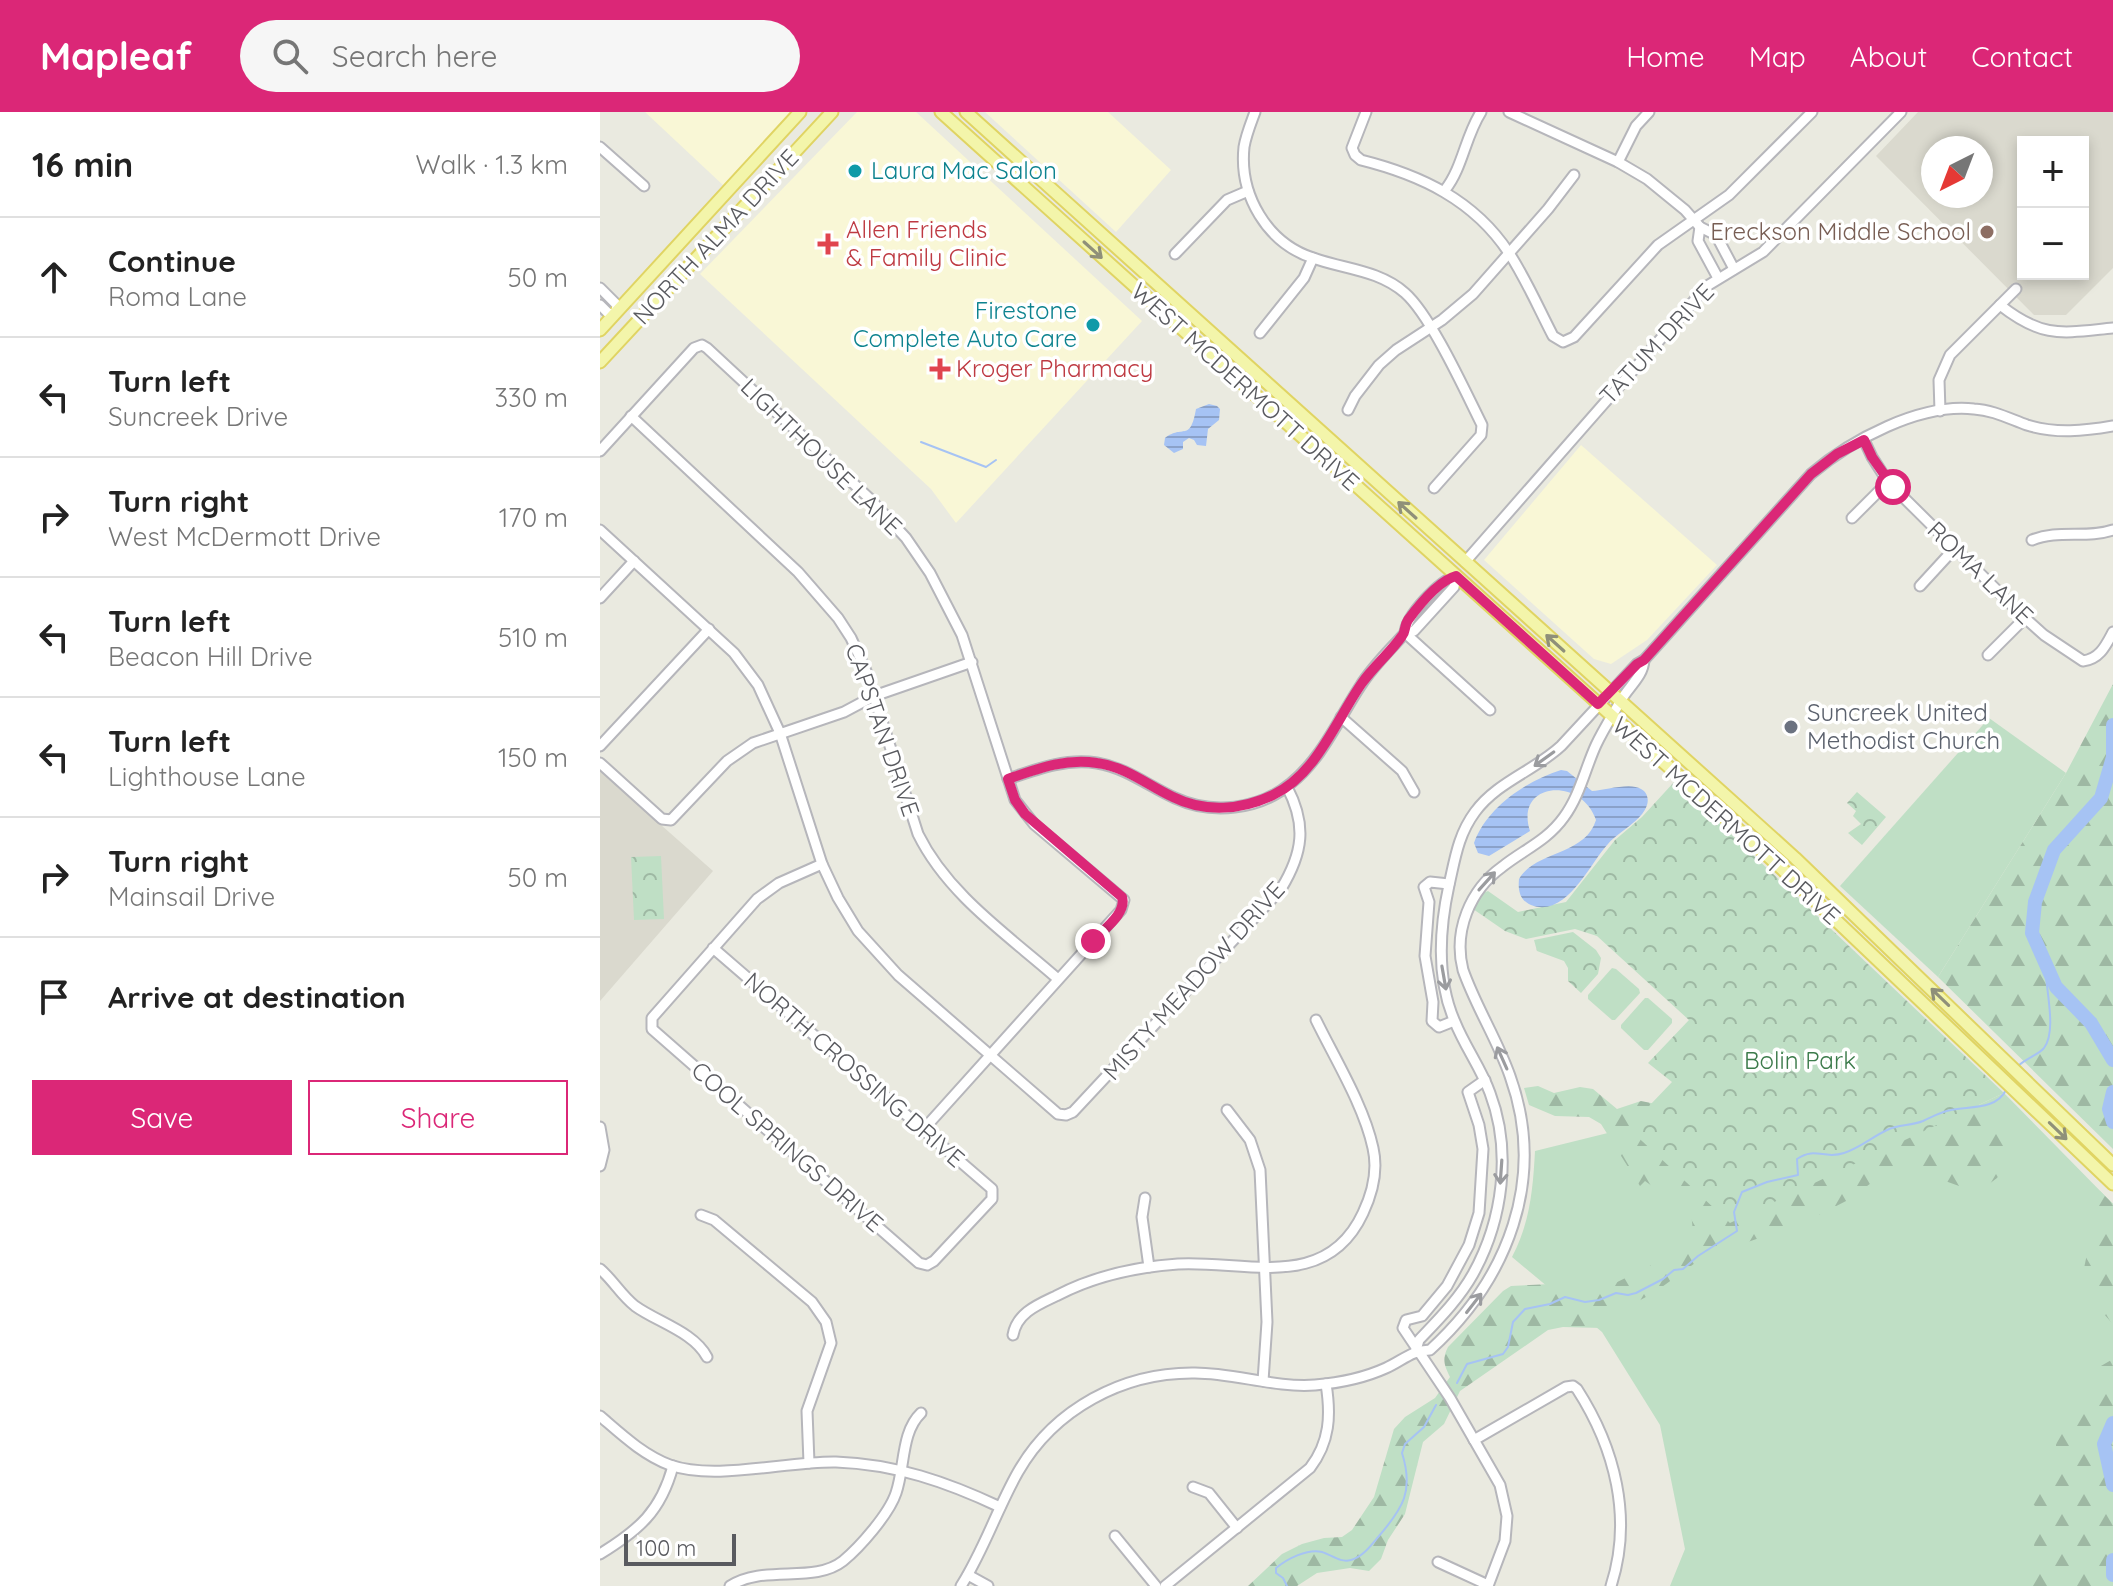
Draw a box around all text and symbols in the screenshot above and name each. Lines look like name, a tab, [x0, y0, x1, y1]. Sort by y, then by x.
search box	[240, 20, 800, 92]
text: Mapleaf	[40, 32, 192, 80]
icon: search	[268, 34, 312, 78]
text: Search here	[332, 37, 497, 75]
text: Home	[1626, 39, 1705, 74]
text: Map	[1749, 39, 1806, 74]
text: About	[1850, 39, 1927, 74]
text: Contact	[1971, 39, 2073, 74]
north arrow	[1921, 136, 1993, 208]
map controls	[2017, 136, 2089, 280]
button: +	[2017, 136, 2089, 208]
street label: NORTH ALMA DRIVE	[626, 142, 804, 330]
text: 16 min	[32, 143, 133, 186]
text: Walk · 1.3 km	[416, 148, 568, 181]
place label: Laura Mac Salon	[871, 155, 1057, 185]
marker: Laura Mac Salon	[846, 162, 864, 180]
button: −	[2017, 208, 2089, 280]
place label: Allen Friends & Family Clinic	[846, 214, 1007, 272]
place label: Ereckson Middle School	[1710, 216, 1971, 246]
marker: Ereckson Middle School	[1978, 223, 1996, 241]
marker: Allen Friends & Family Clinic	[817, 233, 839, 255]
one-way arrow	[1082, 241, 1102, 259]
text: Continue	[108, 242, 236, 280]
icon: ahead	[32, 255, 76, 299]
text: 50 m	[508, 261, 568, 294]
street label: WEST MCDERMOTT DRIVE	[1125, 276, 1366, 497]
street label: TATUM DRIVE	[1593, 277, 1720, 410]
text: Roma Lane	[108, 280, 247, 313]
place label: Firestone Complete Auto Care	[853, 295, 1077, 353]
marker: Firestone Complete Auto Care	[1084, 316, 1102, 334]
place label: Kroger Pharmacy	[956, 353, 1153, 383]
marker: Kroger Pharmacy	[931, 360, 949, 378]
text: Turn left	[108, 362, 231, 400]
street label: LIGHTHOUSE LANE	[735, 372, 909, 541]
icon: left	[32, 375, 76, 419]
text: 330 m	[494, 381, 568, 414]
text: Suncreek Drive	[108, 400, 288, 433]
route start	[1875, 469, 1911, 505]
text: Turn right	[108, 482, 249, 520]
icon: right	[32, 495, 76, 539]
text: 170 m	[499, 501, 568, 534]
one-way arrow	[1398, 501, 1418, 519]
street label: ROMA LANE	[1922, 514, 2040, 630]
text: West McDermott Drive	[108, 520, 381, 553]
text: Turn left	[108, 602, 231, 640]
icon: left	[32, 615, 76, 659]
text: 510 m	[498, 621, 568, 654]
one-way arrow	[1546, 634, 1566, 652]
street label: CAPSTAN DRIVE	[839, 639, 927, 820]
text: Beacon Hill Drive	[108, 640, 313, 673]
place label: Suncreek United Methodist Church	[1807, 697, 2000, 755]
street label: WEST MCDERMOTT DRIVE	[1606, 710, 1847, 931]
marker: Suncreek United Methodist Church	[1782, 718, 1800, 736]
text: Turn left	[108, 722, 231, 760]
icon: left	[32, 735, 76, 779]
text: 150 m	[498, 741, 568, 774]
one-way arrow	[1533, 751, 1555, 767]
text: Lighthouse Lane	[108, 760, 306, 793]
text: Turn right	[108, 842, 249, 880]
icon: right	[32, 855, 76, 899]
text: 50 m	[508, 861, 568, 894]
one-way arrow	[1478, 871, 1496, 891]
street label: MISTY MEADOW DRIVE	[1096, 875, 1290, 1086]
text: Mainsail Drive	[108, 880, 275, 913]
route end	[1075, 923, 1111, 959]
street label: NORTH CROSSING DRIVE	[738, 965, 971, 1173]
one-way arrow	[1437, 965, 1452, 991]
icon: arrive	[32, 975, 76, 1019]
text: Arrive at destination	[108, 978, 406, 1016]
one-way arrow	[1931, 988, 1950, 1007]
park label: Bolin Park	[1744, 1045, 1856, 1075]
one-way arrow	[1494, 1046, 1509, 1070]
street label: COOL SPRINGS DRIVE	[685, 1055, 890, 1238]
button: Save	[32, 1080, 292, 1155]
button: Share	[308, 1080, 568, 1155]
one-way arrow	[2048, 1122, 2068, 1141]
one-way arrow	[1493, 1158, 1508, 1185]
one-way arrow	[1465, 1293, 1482, 1314]
scale bar	[624, 1530, 736, 1566]
text: 100 m	[636, 1534, 696, 1562]

